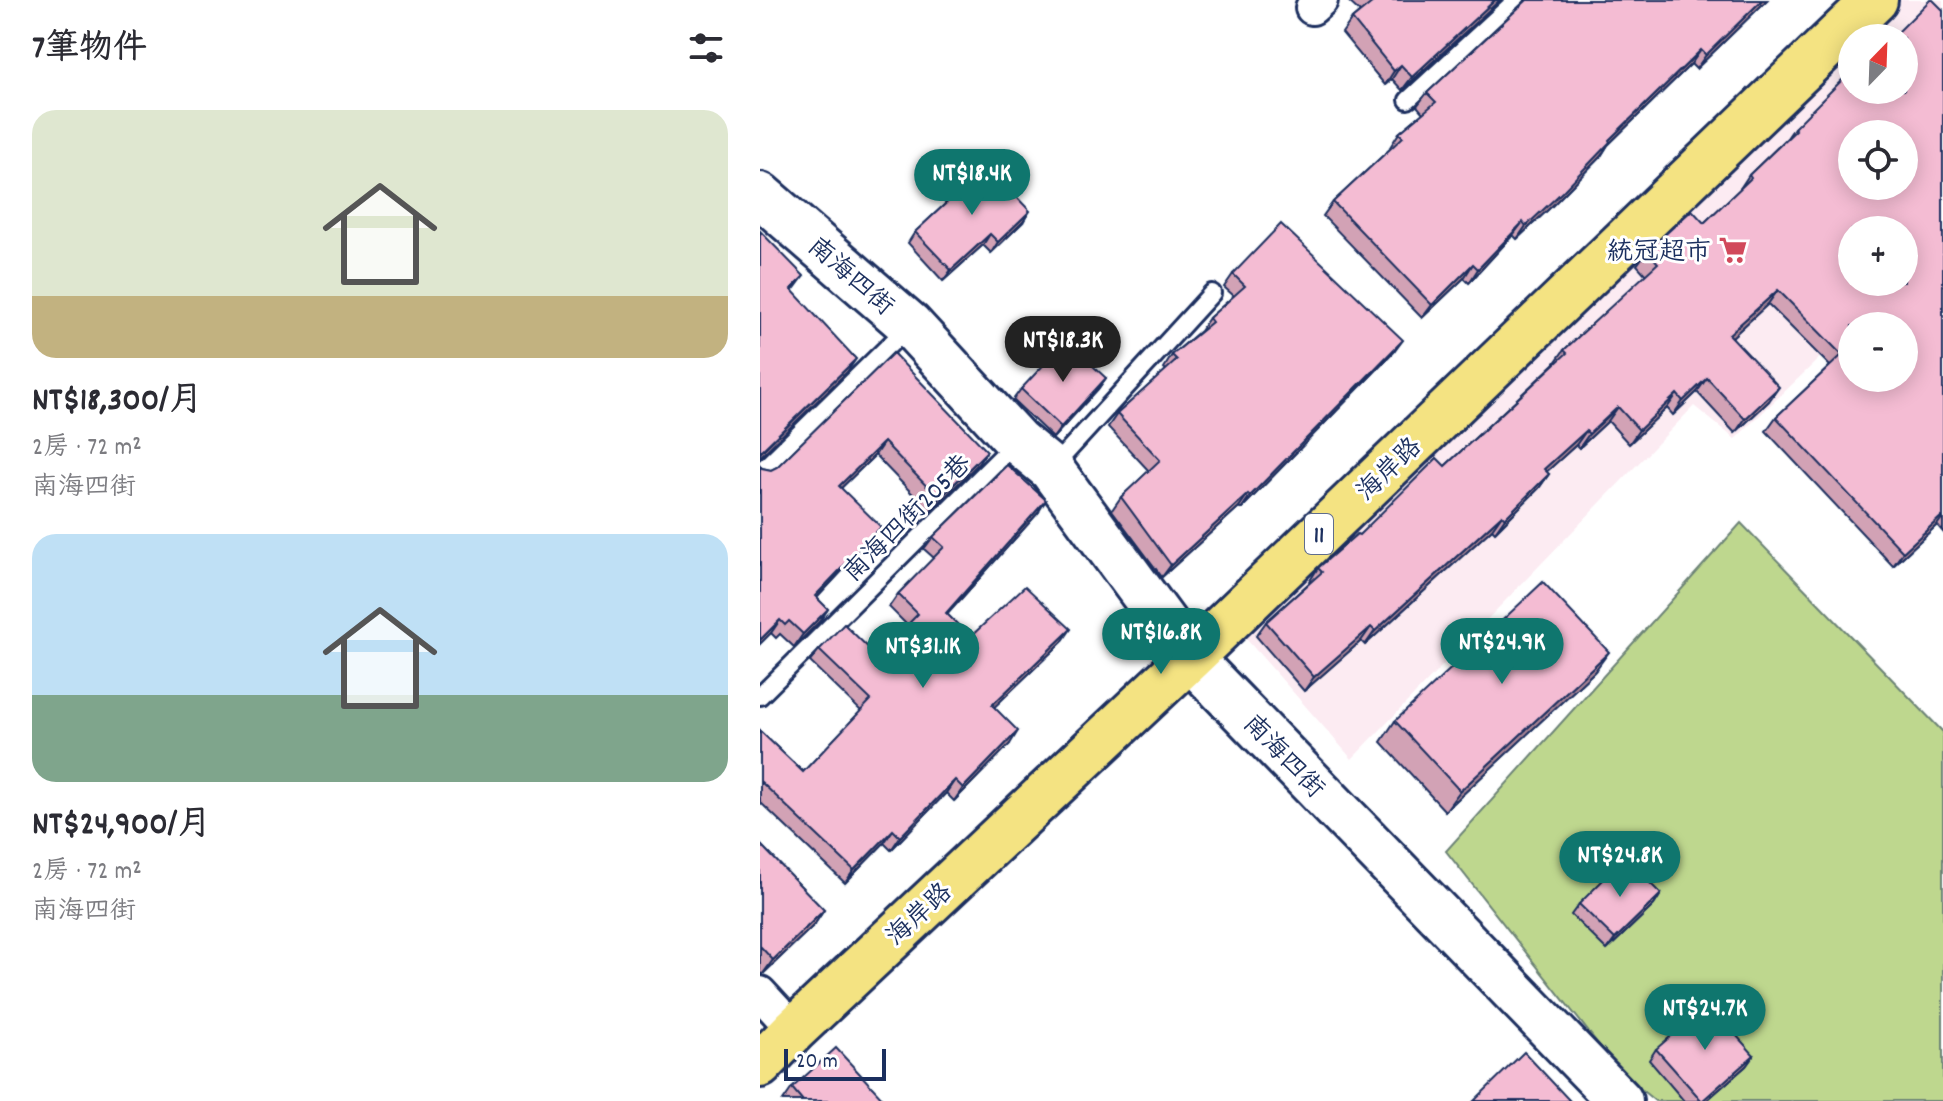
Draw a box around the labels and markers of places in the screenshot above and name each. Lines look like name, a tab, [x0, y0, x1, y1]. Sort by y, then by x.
pin: NT$18.4K	[889, 149, 1055, 217]
place label: 統冠超市	[1607, 235, 1711, 272]
supermarket icon: 統冠超市	[1718, 235, 1748, 265]
pin: NT$18.3K	[980, 316, 1146, 384]
pin: NT$16.8K	[1078, 608, 1244, 676]
pin: NT$24.9K	[1419, 618, 1585, 686]
pin: NT$31.1K	[840, 622, 1006, 690]
pin: NT$24.8K	[1537, 831, 1703, 899]
pin: NT$24.7K	[1622, 984, 1788, 1052]

